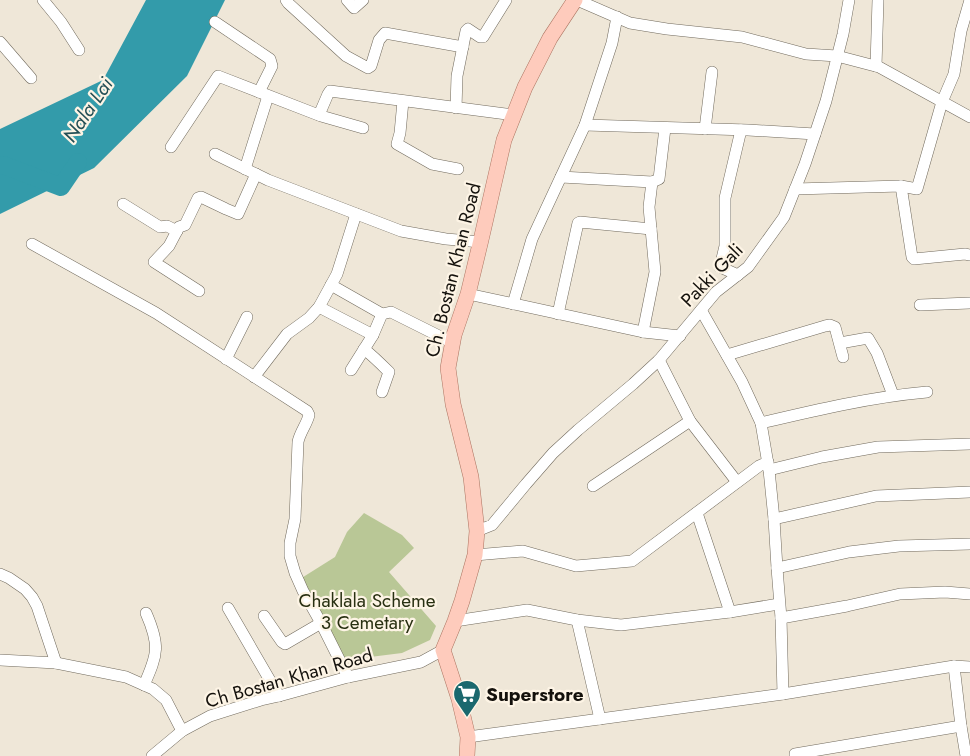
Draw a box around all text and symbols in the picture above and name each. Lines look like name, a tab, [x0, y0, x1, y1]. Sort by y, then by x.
water label: Nala Lai	[56, 71, 121, 148]
street label: Ch. Bostan Khan Road	[418, 180, 488, 360]
street label: Pakki Gali	[675, 237, 749, 313]
park label: Chaklala Scheme 3 Cemetary	[298, 587, 436, 636]
street label: Ch Bostan Khan Road	[202, 641, 376, 715]
supermarket icon: Superstore	[452, 679, 482, 718]
place label: Superstore	[486, 681, 584, 708]

